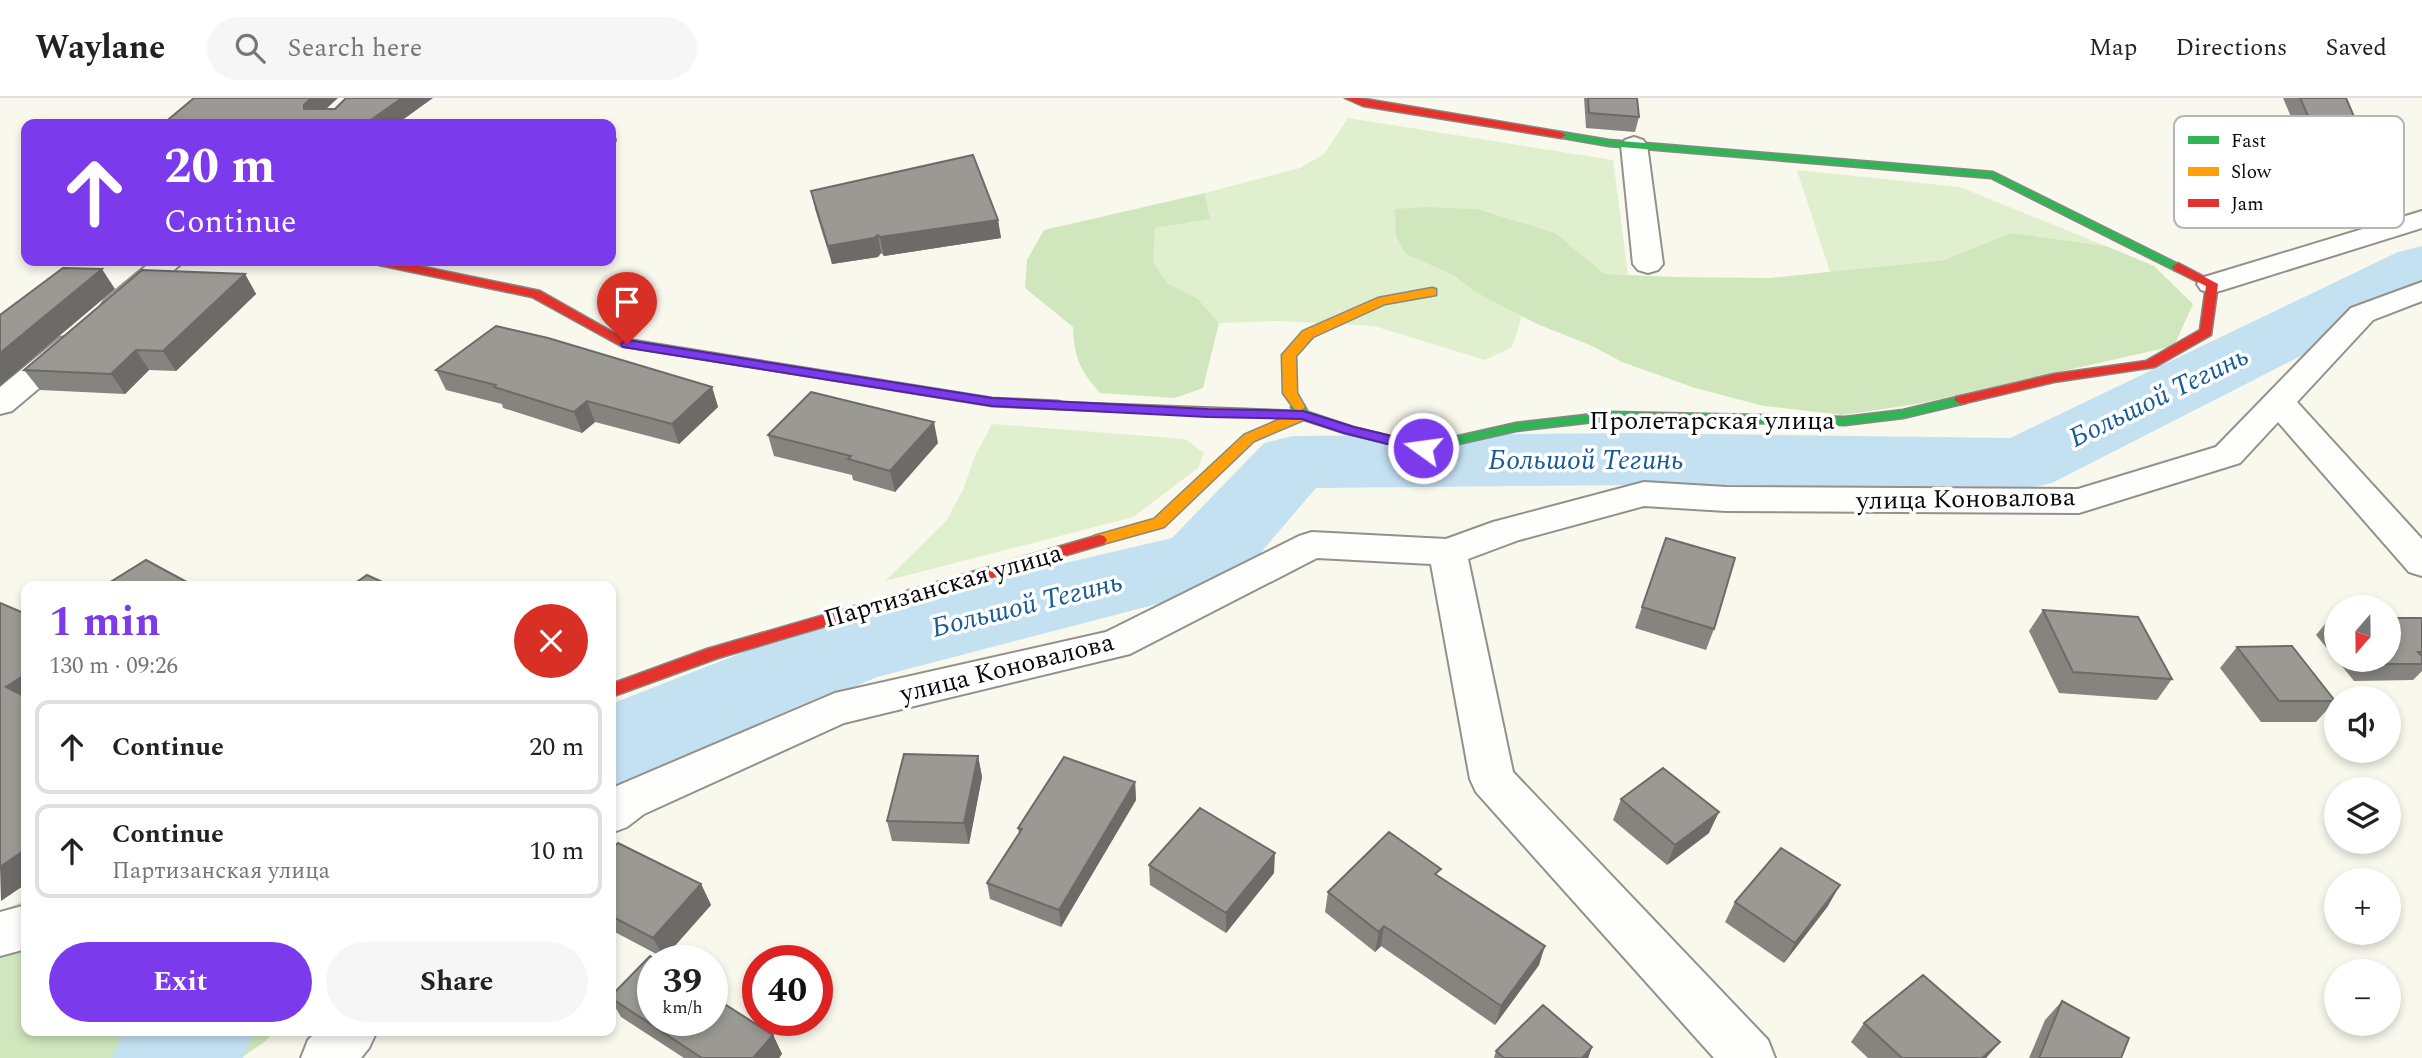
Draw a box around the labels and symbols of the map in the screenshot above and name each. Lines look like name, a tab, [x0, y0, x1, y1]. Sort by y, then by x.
legend	[2174, 116, 2404, 228]
text: Fast	[2231, 127, 2267, 156]
text: Slow	[2231, 158, 2272, 187]
text: Jam	[2231, 190, 2263, 219]
pin	[597, 272, 657, 344]
water label: Большой Тегинь	[2062, 335, 2256, 459]
street label: Пролетарская улица	[1589, 401, 1835, 441]
position arrow	[1386, 411, 1460, 485]
water label: Большой Тегинь	[1488, 439, 1684, 482]
street label: улица Коновалова	[1855, 477, 2076, 521]
street label: Партизанская улица	[819, 533, 1067, 639]
water label: Большой Тегинь	[927, 560, 1127, 650]
north arrow	[2324, 595, 2401, 672]
street label: улица Коновалова	[895, 622, 1118, 714]
speed limit sign: 40	[742, 945, 833, 1036]

